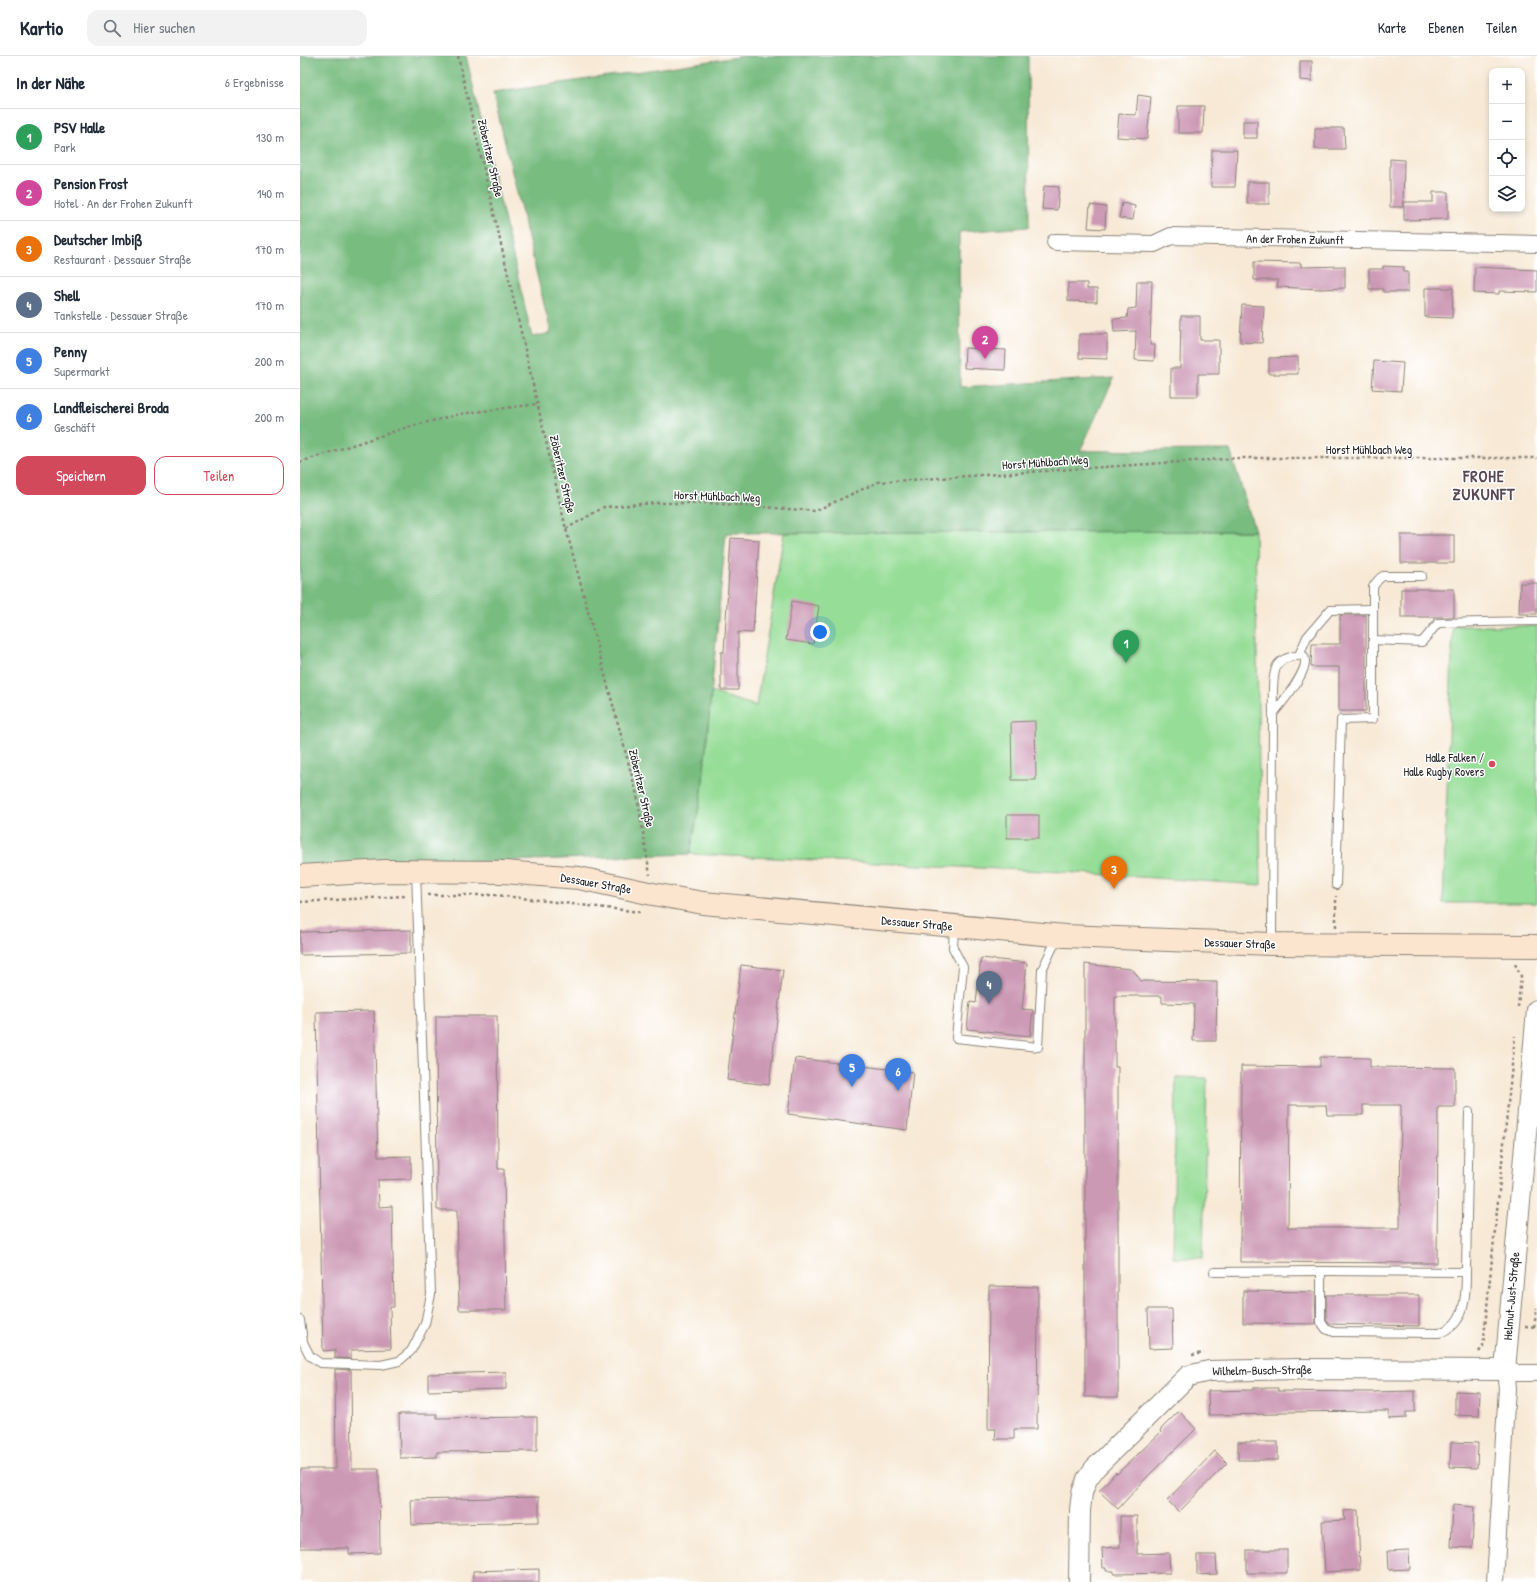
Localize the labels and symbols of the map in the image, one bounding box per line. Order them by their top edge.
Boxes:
street label: Zöberitzer Straße [474,117,508,199]
street label: An der Frohen Zukunft [1246,230,1345,248]
pin: 2 [972,326,998,359]
street label: Zöberitzer Straße [546,433,580,515]
street label: Horst Mühlbach Weg [1326,441,1412,458]
street label: Horst Mühlbach Weg [1001,451,1089,473]
district label: FROHE ZUKUNFT [1452,465,1516,505]
street label: Horst Mühlbach Weg [674,486,760,506]
your location [810,622,830,642]
pin: 1 [1113,630,1139,663]
street label: Zöberitzer Straße [625,747,659,829]
place label: Halle Falken / Halle Rugby Rovers [1404,749,1484,780]
marker: Halle Falken / Halle Rugby Rovers [1487,759,1497,769]
pin: 3 [1101,856,1127,889]
street label: Dessauer Straße [559,868,633,898]
street label: Dessauer Straße [881,911,954,935]
street label: Dessauer Straße [1204,933,1276,953]
pin: 4 [976,971,1002,1004]
pin: 5 [839,1054,865,1087]
pin: 6 [885,1058,911,1091]
street label: Helmut-Just-Straße [1499,1251,1523,1341]
street label: Wilhelm-Busch-Straße [1212,1361,1312,1379]

